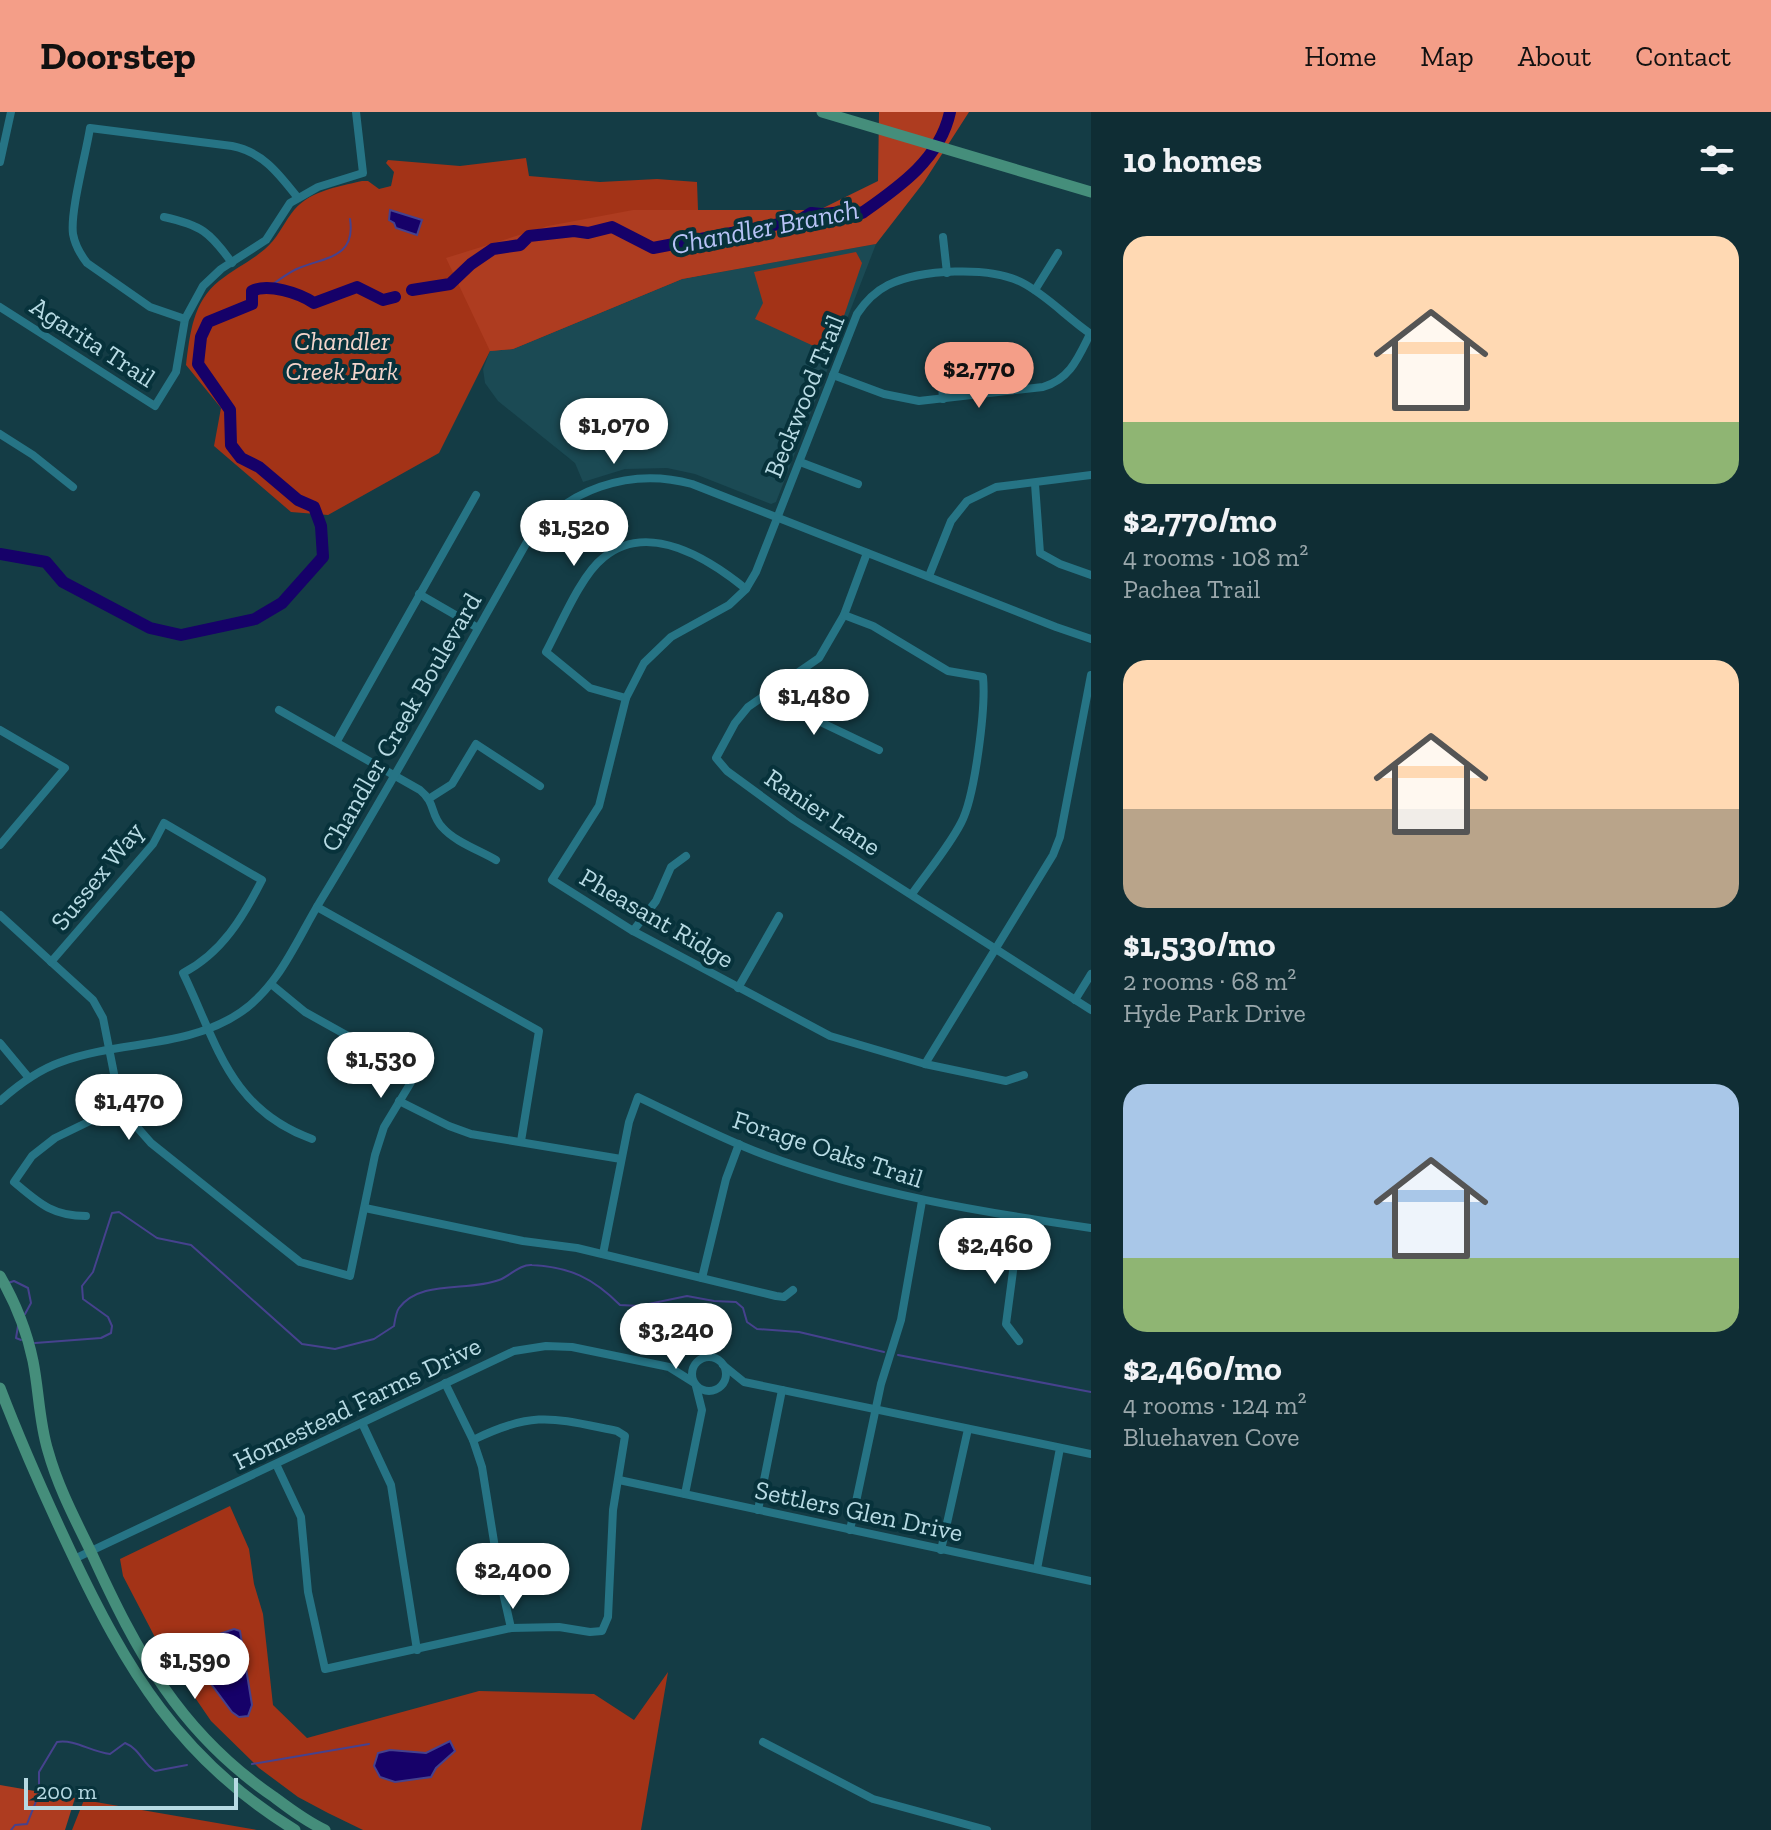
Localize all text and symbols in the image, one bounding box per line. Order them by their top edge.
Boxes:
text: Doorstep [40,33,196,79]
text: Home [1304,40,1376,73]
text: Map [1420,40,1474,73]
text: About [1518,40,1591,73]
text: Contact [1635,40,1731,73]
icon: filters [1695,138,1739,182]
text: 10 homes [1123,140,1262,181]
water label: Chandler Branch [668,193,862,261]
icon: home [1359,288,1503,432]
street label: Agarita Trail [25,290,162,394]
street label: Beckwood Trail [757,310,851,482]
park label: Chandler Creek Park [286,325,398,387]
pin: $2,770 [914,342,1044,410]
text: $2,770 [943,352,1015,384]
pin: $1,070 [549,398,679,466]
text: $1,070 [578,408,650,440]
pin: $1,520 [509,500,639,568]
text: $2,770/mo [1123,500,1277,541]
text: $1,520 [538,510,610,542]
text: 4 rooms · 108 m² [1123,541,1308,573]
text: Pachea Trail [1123,573,1261,605]
street label: Chandler Creek Boulevard [314,587,488,857]
pin: $1,480 [749,669,879,737]
text: $1,480 [778,679,850,711]
icon: home [1359,712,1503,856]
street label: Ranier Lane [759,761,887,863]
street label: Sussex Way [44,815,151,937]
street label: Pheasant Ridge [574,861,740,975]
text: $1,530/mo [1123,924,1276,965]
text: 2 rooms · 68 m² [1123,965,1296,997]
text: Hyde Park Drive [1123,997,1306,1029]
pin: $1,530 [316,1032,446,1100]
text: $1,530 [345,1042,417,1074]
pin: $1,470 [64,1074,194,1142]
text: $1,470 [93,1084,165,1116]
street label: Forage Oaks Trail [729,1103,927,1195]
icon: home [1359,1136,1503,1280]
pin: $2,460 [930,1218,1060,1286]
text: $2,460 [957,1228,1033,1260]
pin: $3,240 [611,1303,741,1371]
text: $3,240 [638,1313,714,1345]
street label: Homestead Farms Drive [228,1329,486,1477]
text: $2,460/mo [1123,1348,1282,1389]
text: 4 rooms · 124 m² [1123,1389,1307,1421]
text: Bluehaven Cove [1123,1421,1299,1453]
street label: Settlers Glen Drive [752,1473,966,1549]
pin: $2,400 [448,1543,578,1611]
text: $2,400 [474,1553,552,1585]
pin: $1,590 [130,1633,260,1701]
text: $1,590 [159,1643,231,1675]
scale bar [24,1774,238,1810]
text: 200 m [36,1778,97,1805]

